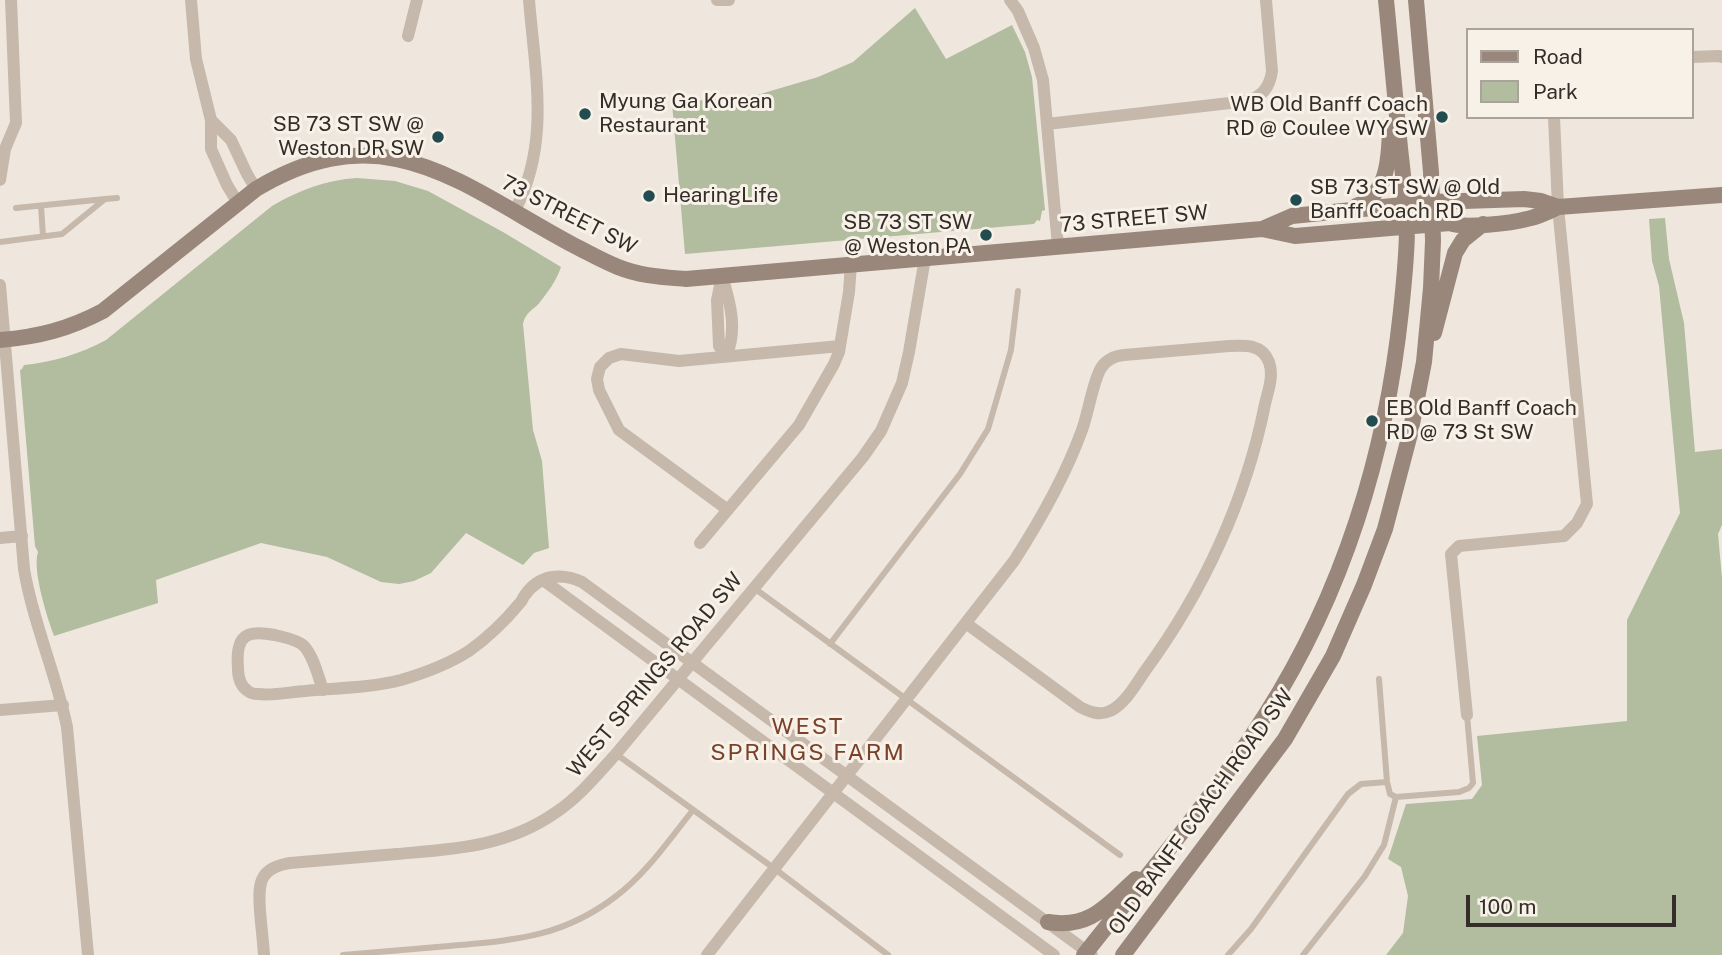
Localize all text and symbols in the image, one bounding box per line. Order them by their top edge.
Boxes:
legend [1466,28,1694,119]
text: Road [1533,44,1583,69]
text: Park [1533,79,1578,104]
place label: Myung Ga Korean Restaurant [599,89,773,139]
place label: WB Old Banff Coach RD @ Coulee WY SW [1226,92,1428,142]
marker: Myung Ga Korean Restaurant [577,106,593,122]
marker: WB Old Banff Coach RD @ Coulee WY SW [1434,109,1450,125]
place label: SB 73 ST SW @ Weston DR SW [273,112,424,162]
marker: SB 73 ST SW @ Weston DR SW [430,129,446,145]
street label: 73 STREET SW [497,170,641,260]
place label: SB 73 ST SW @ Old Banff Coach RD [1310,175,1500,225]
place label: HearingLife [663,183,778,209]
marker: HearingLife [641,188,657,204]
marker: SB 73 ST SW @ Old Banff Coach RD [1288,192,1304,208]
street label: 73 STREET SW [1059,200,1209,238]
place label: SB 73 ST SW @ Weston PA [843,210,972,260]
marker: SB 73 ST SW @ Weston PA [978,227,994,243]
place label: EB Old Banff Coach RD @ 73 St SW [1386,396,1577,446]
marker: EB Old Banff Coach RD @ 73 St SW [1364,413,1380,429]
street label: WEST SPRINGS ROAD SW [562,568,748,782]
street label: OLD BANFF COACH ROAD SW [1103,684,1299,940]
district label: WEST SPRINGS FARM [712,713,904,767]
scale bar [1470,881,1680,925]
text: 100 m [1479,894,1536,919]

